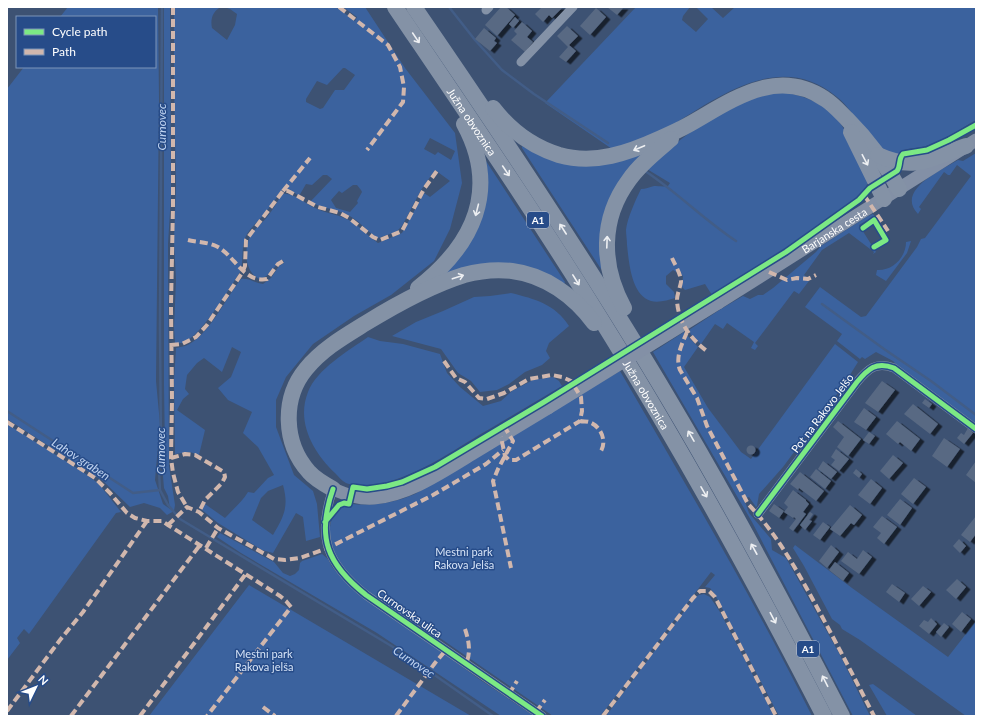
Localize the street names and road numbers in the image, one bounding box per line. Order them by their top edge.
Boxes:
street label: Južna obvoznica [445,85,500,158]
street label: Barjanska cesta [799,204,869,255]
road number: A1 [527,212,549,228]
street label: Južna obvoznica [621,357,672,431]
street label: Pot na Rakovo Jelšo [788,371,856,455]
street label: Curnovska ulica [375,586,445,640]
road number: A1 [797,641,819,657]

